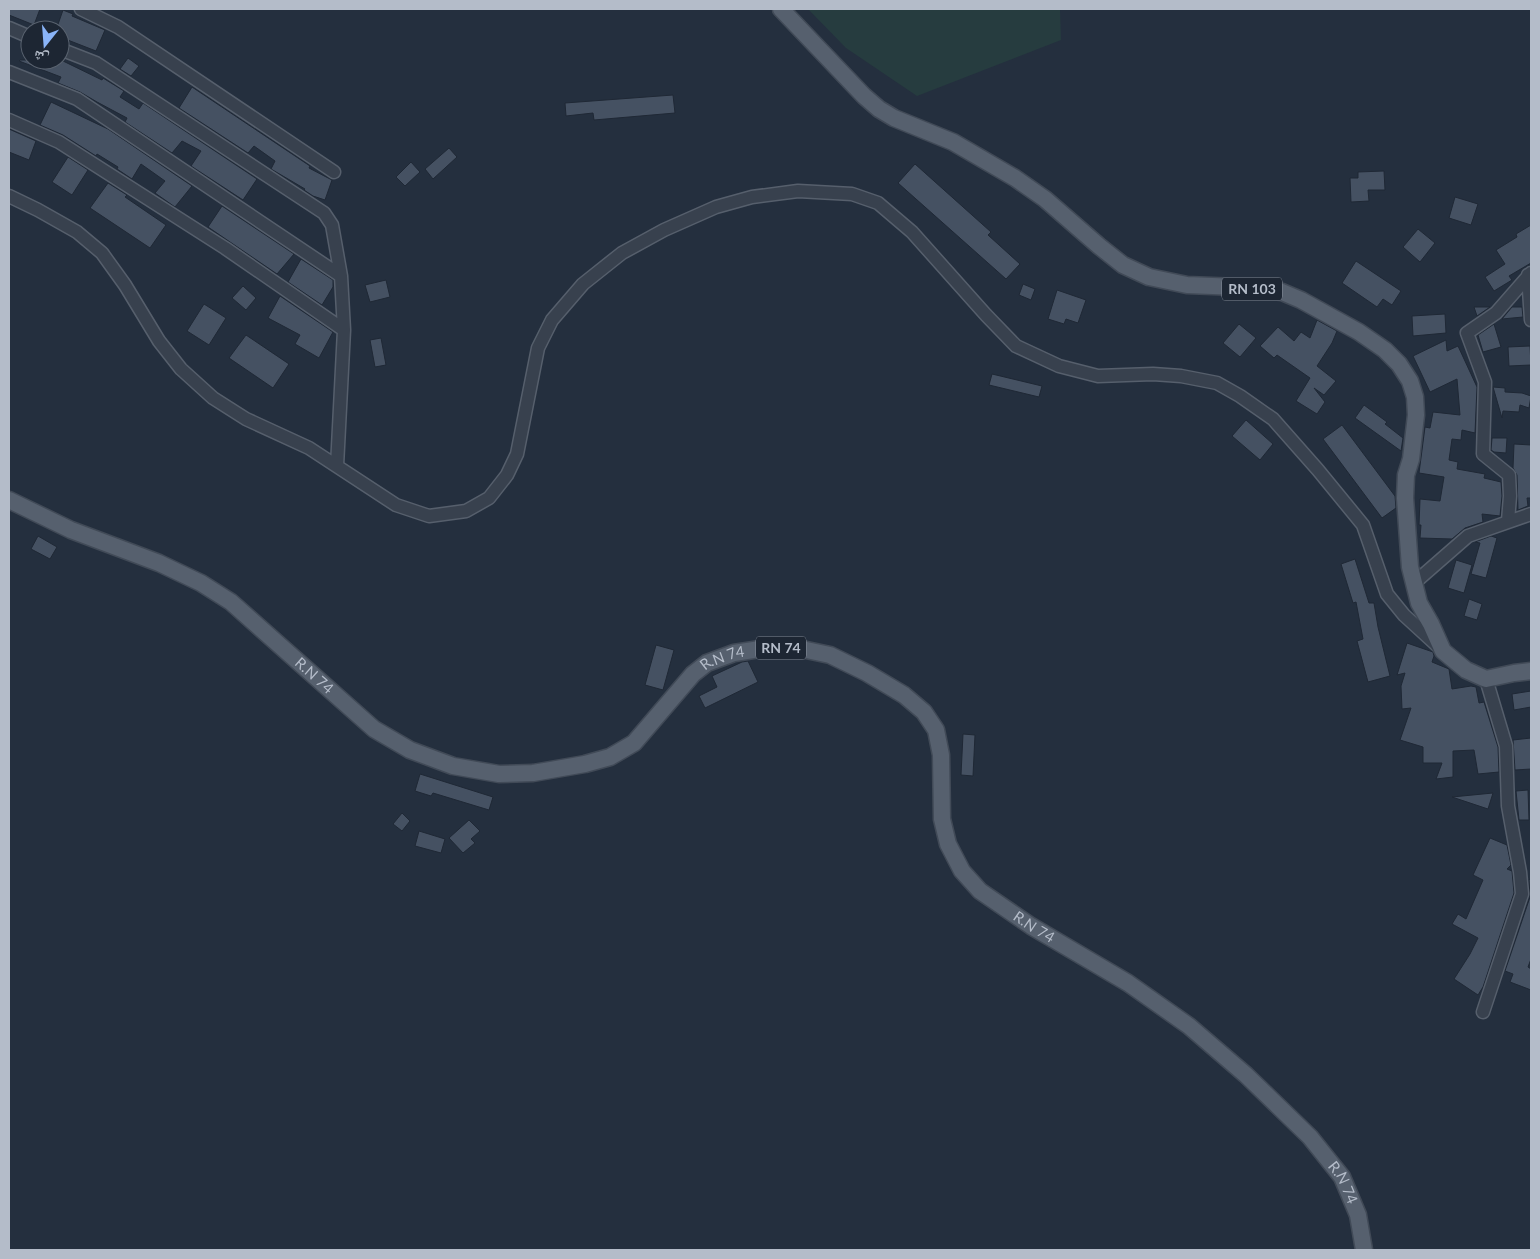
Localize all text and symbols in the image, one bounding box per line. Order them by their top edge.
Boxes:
north arrow [20,20,70,70]
text: ش [31,47,51,68]
road number: RN 103 [1222,278,1282,300]
road number: RN 74 [756,636,806,660]
street label: R.N 74 [696,641,746,673]
street label: R.N 74 [292,653,338,697]
street label: R.N 74 [1010,907,1059,946]
street label: R.N 74 [1325,1157,1362,1206]

